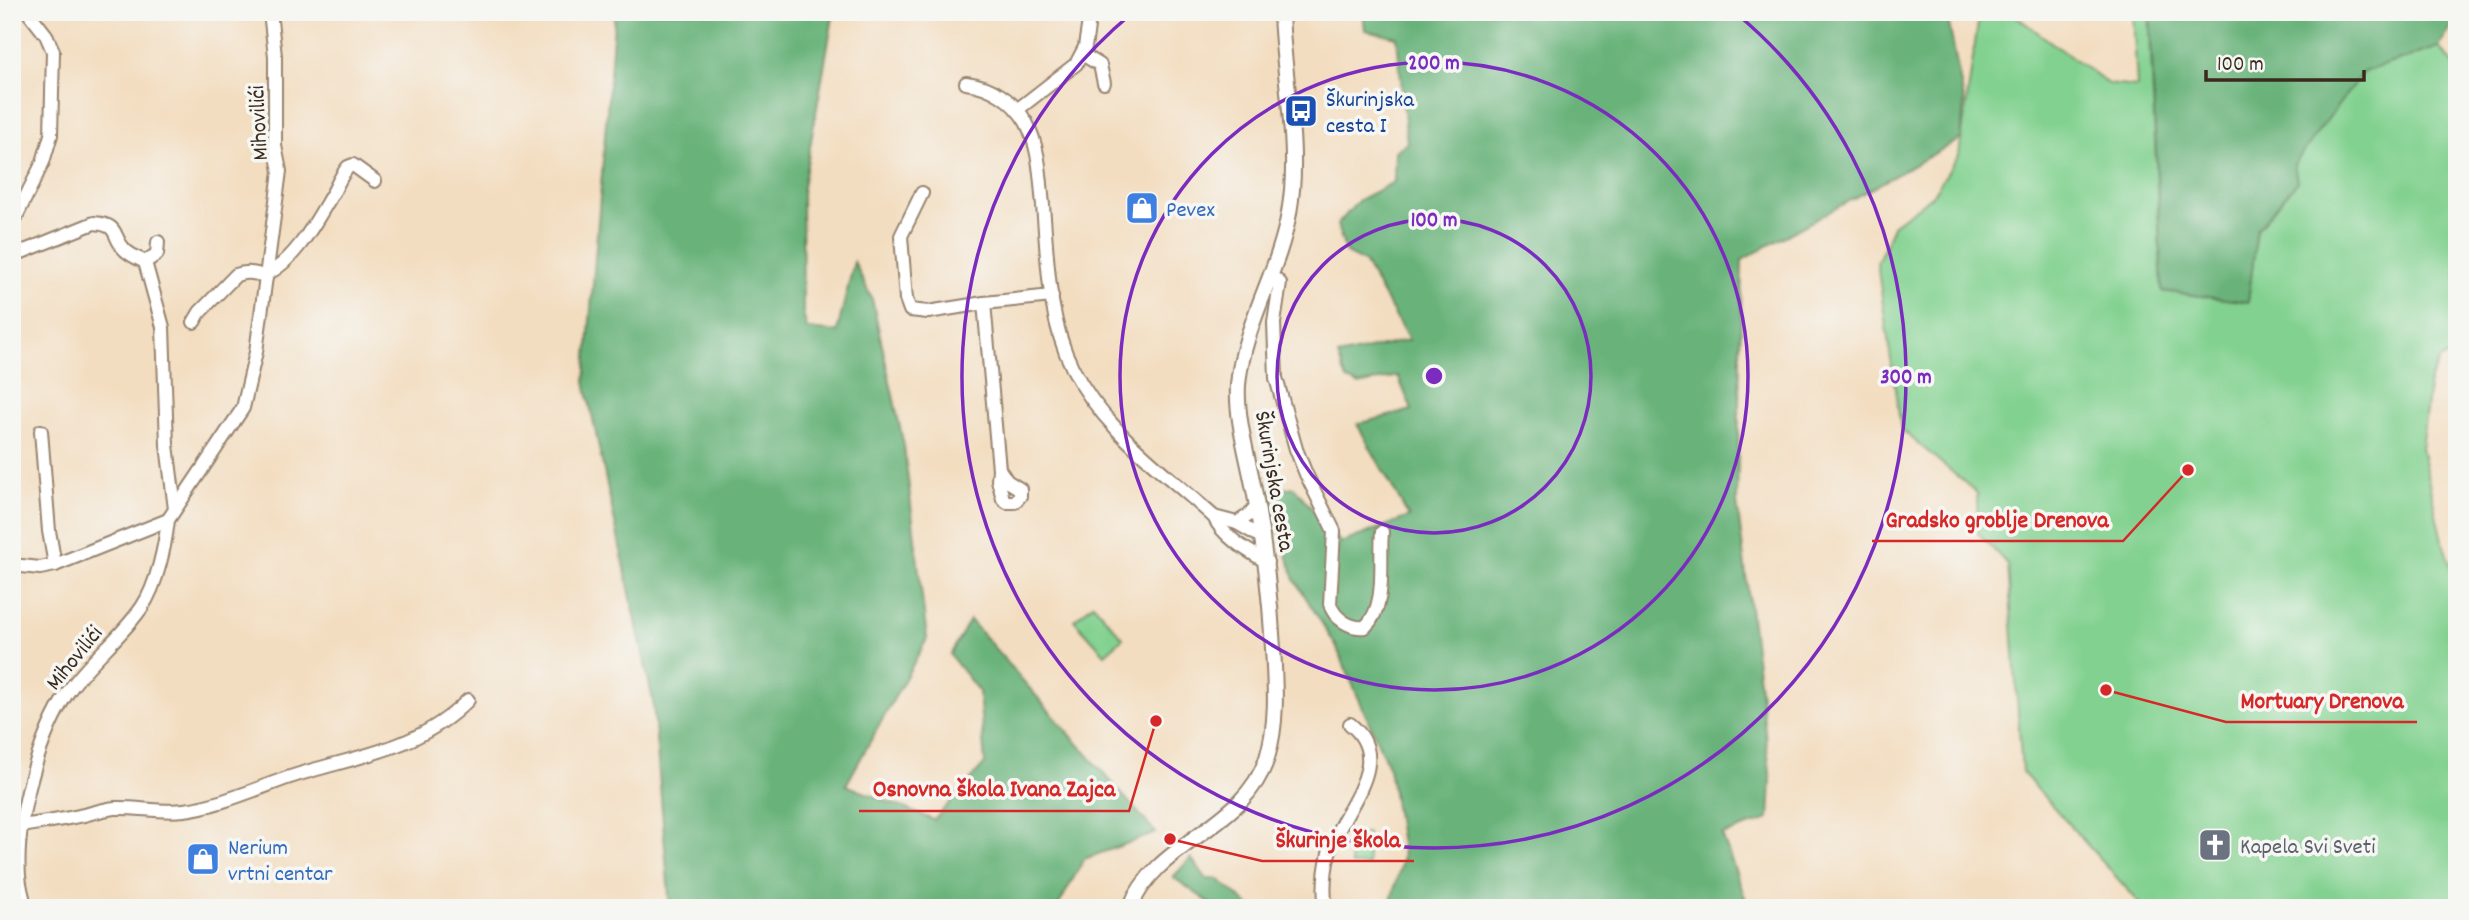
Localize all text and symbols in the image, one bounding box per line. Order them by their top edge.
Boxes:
scale bar [2206,38,2364,82]
text: 200 m [1408,50,1460,80]
text: 100 m [2217,51,2264,81]
street label: Mihovilići [242,84,279,161]
place label: Škurinjska cesta I [1326,85,1415,144]
bus stop icon: Škurinjska cesta I [1282,92,1320,130]
shop icon: Pevex [1123,189,1161,227]
place label: Pevex [1166,195,1215,228]
text: 100 m [1411,207,1457,237]
centre of rings [1422,364,1446,388]
text: 300 m [1880,364,1932,394]
street label: Škurinjska cesta [1244,409,1301,555]
callout: Gradsko groblje Drenova [1872,496,2123,541]
text: Gradsko groblje Drenova [1885,505,2109,539]
street label: Mihovilići [39,620,112,699]
callout: Mortuary Drenova [2226,677,2417,722]
text: Mortuary Drenova [2240,686,2404,720]
callout: Osnovna škola Ivana Zajca [859,766,1129,811]
text: Osnovna škola Ivana Zajca [873,774,1116,808]
callout: Škurinje škola [1262,816,1414,861]
text: Škurinje škola [1276,825,1401,859]
church icon: Kapela Svi Sveti [2196,826,2234,864]
place label: Kapela Svi Sveti [2240,832,2375,865]
place label: Nerium vrtni centar [228,833,333,892]
shop icon: Nerium vrtni centar [184,840,222,878]

